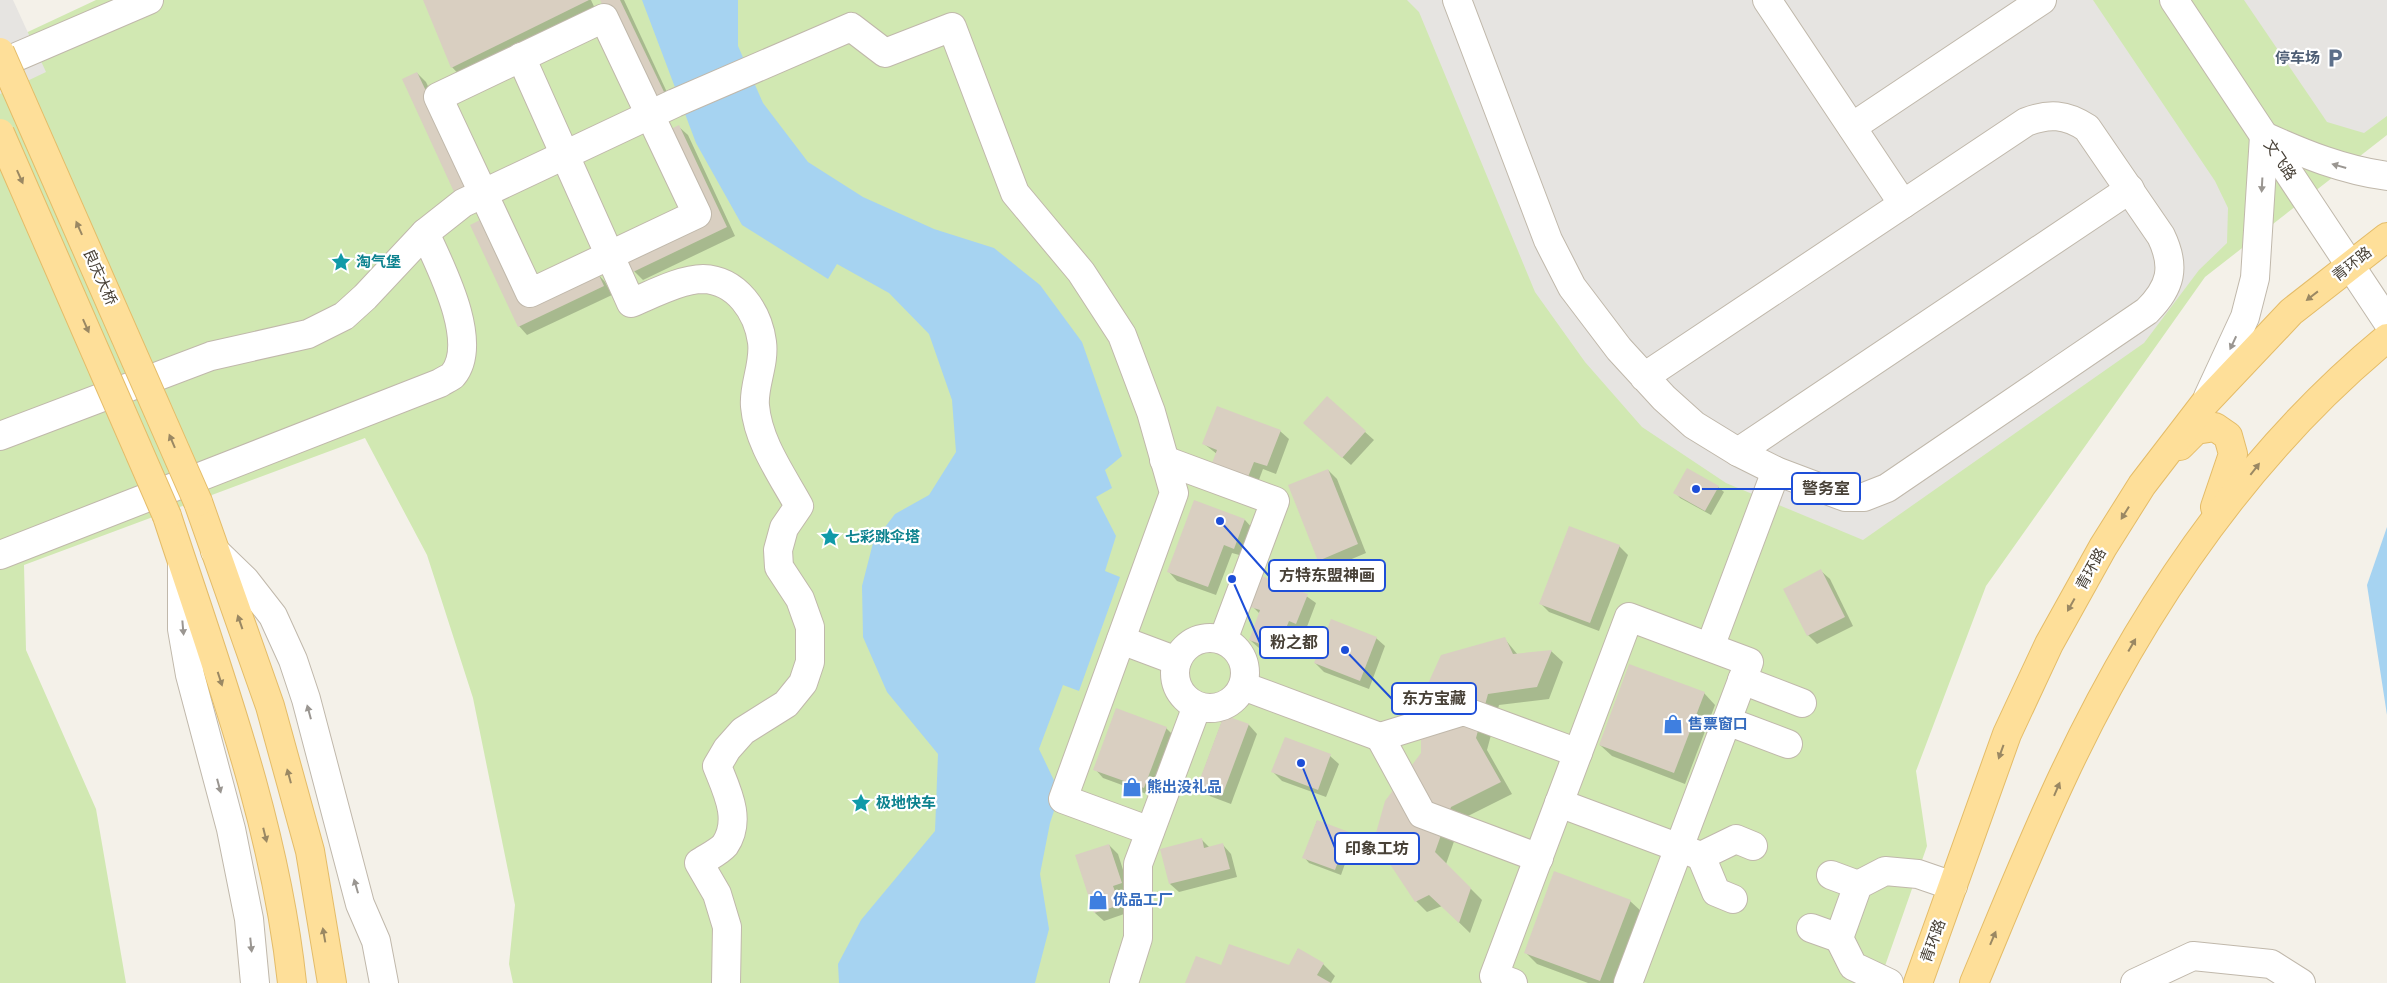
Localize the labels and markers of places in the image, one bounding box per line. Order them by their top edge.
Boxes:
place label: 停车场 [2275,47,2320,67]
parking icon: 停车场 [2324,47,2346,69]
place icon: 淘气堡 [330,251,352,273]
place label: 淘气堡 [356,251,401,271]
callout: 警务室 [1792,473,1860,504]
place icon: 七彩跳伞塔 [819,526,841,548]
place label: 七彩跳伞塔 [845,526,920,546]
callout: 方特东盟神画 [1269,560,1385,591]
callout: 粉之都 [1260,627,1328,658]
callout: 东方宝藏 [1392,683,1476,714]
shop icon: 售票窗口 [1662,713,1684,735]
place label: 售票窗口 [1688,713,1748,733]
shop icon: 熊出没礼品 [1121,776,1143,798]
place label: 熊出没礼品 [1147,776,1222,796]
place icon: 极地快车 [850,792,872,814]
place label: 极地快车 [876,792,936,812]
callout: 印象工坊 [1335,833,1419,864]
shop icon: 优品工厂 [1087,889,1109,911]
place label: 优品工厂 [1113,889,1173,909]

